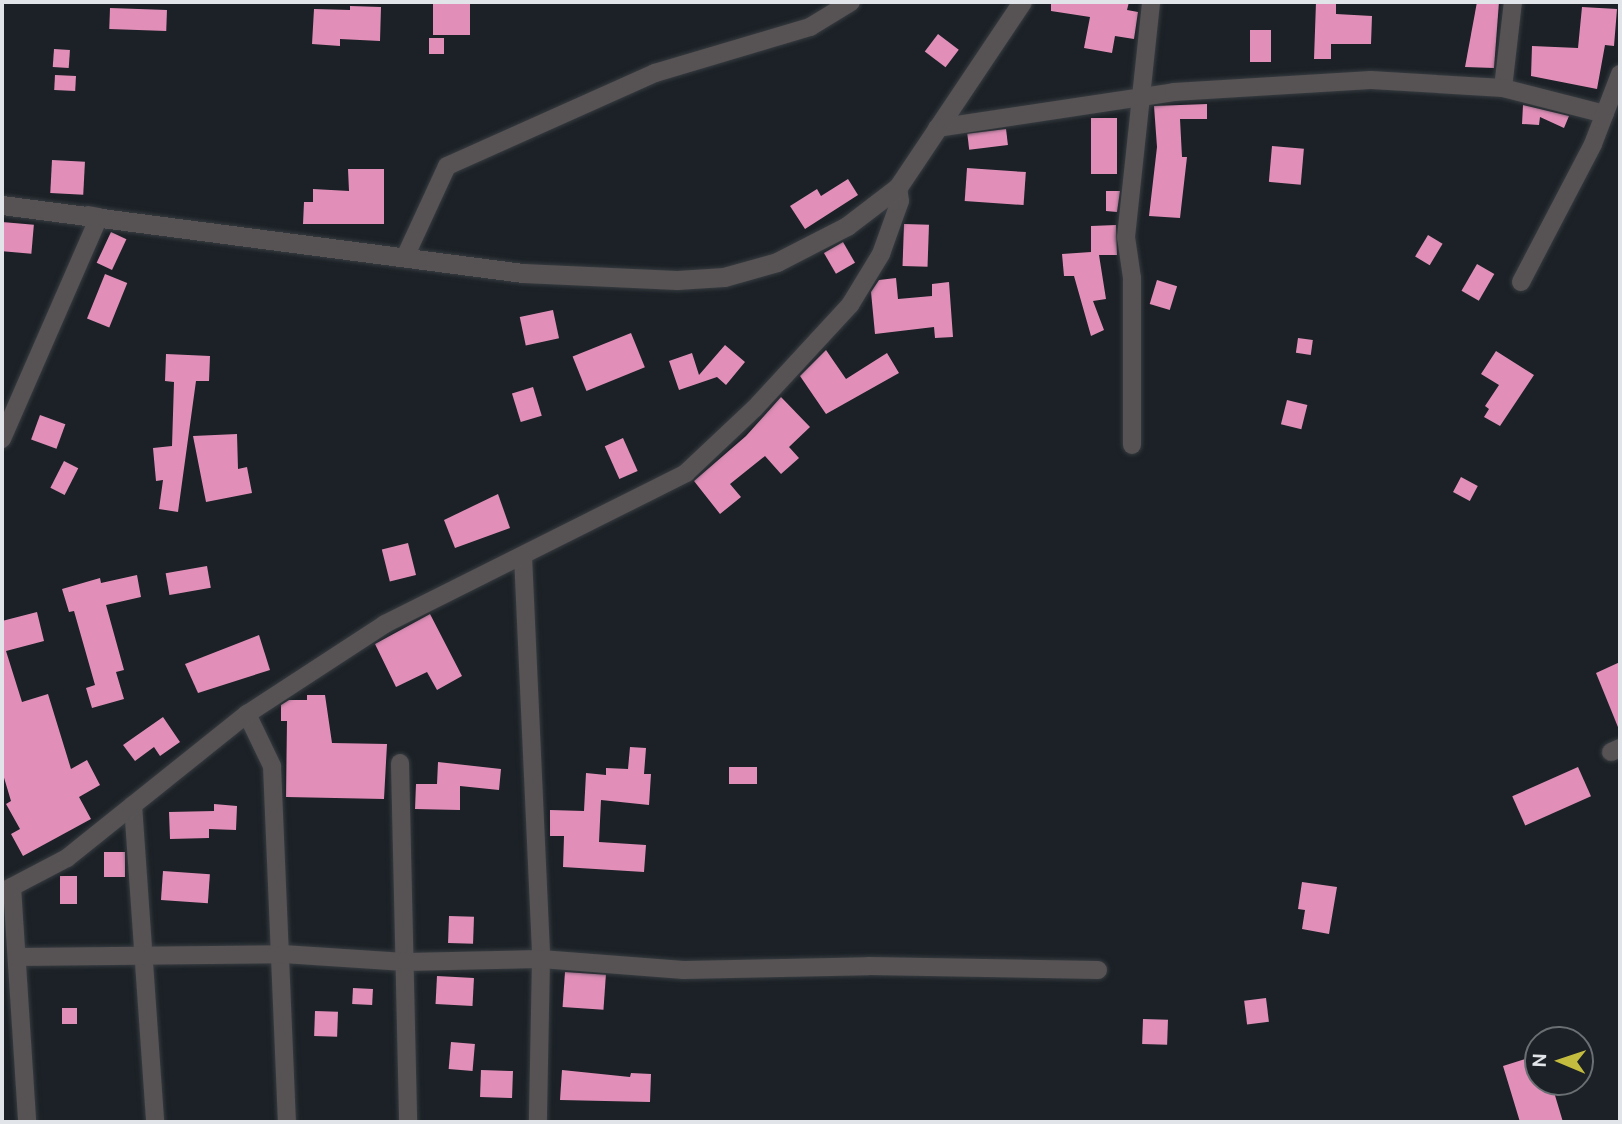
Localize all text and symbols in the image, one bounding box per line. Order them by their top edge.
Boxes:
north arrow [1524,1026,1594,1096]
text: N [1527,1053,1552,1068]

